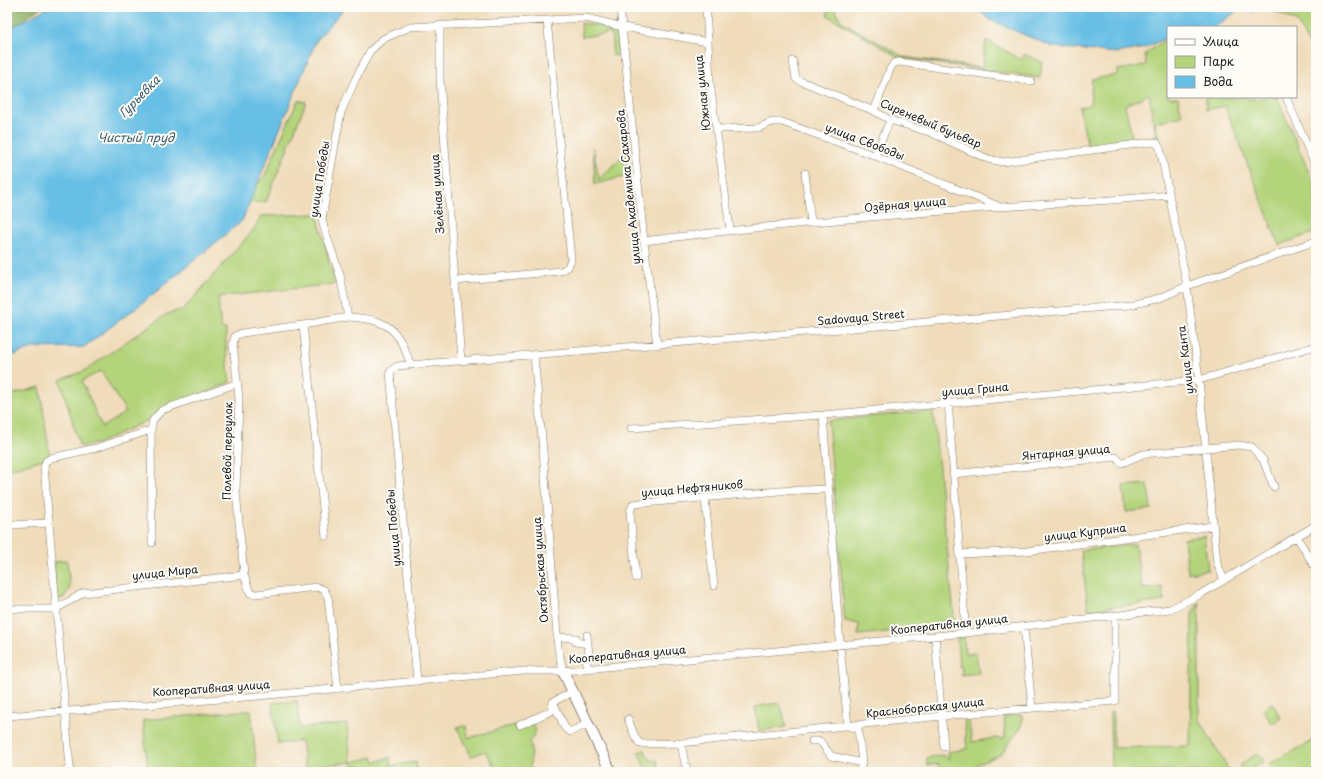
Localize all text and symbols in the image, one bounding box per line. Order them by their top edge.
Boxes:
legend [1167,26,1297,98]
text: Улица [1203,32,1239,50]
text: Парк [1203,52,1235,70]
street label: Южная улица [690,54,714,132]
water label: Гурьевка [114,70,164,121]
text: Вода [1203,72,1233,90]
street label: Сиреневый бульвар [878,94,984,152]
street label: улица Академика Сахарова [611,108,645,265]
street label: улица Свободы [823,118,907,164]
water label: Чистый пруд [98,128,175,146]
street label: улица Победы [305,139,333,219]
street label: Зелёная улица [426,154,448,234]
street label: Озёрная улица [863,192,947,216]
street label: Sadovaya Street [817,305,906,329]
street label: улица Канта [1172,324,1198,395]
street label: улица Грина [941,378,1009,400]
street label: Полевой переулок [218,401,236,500]
street label: Янтарная улица [1021,440,1111,464]
street label: улица Нефтяников [640,475,744,501]
street label: улица Победы [381,489,405,567]
street label: Октябрьская улица [528,517,552,623]
street label: улица Куприна [1043,519,1127,545]
street label: улица Мира [131,560,199,584]
street label: Кооперативная улица [889,609,1009,639]
street label: Кооперативная улица [567,640,687,668]
street label: Кооперативная улица [152,675,271,701]
street label: Красноборская улица [865,692,985,722]

